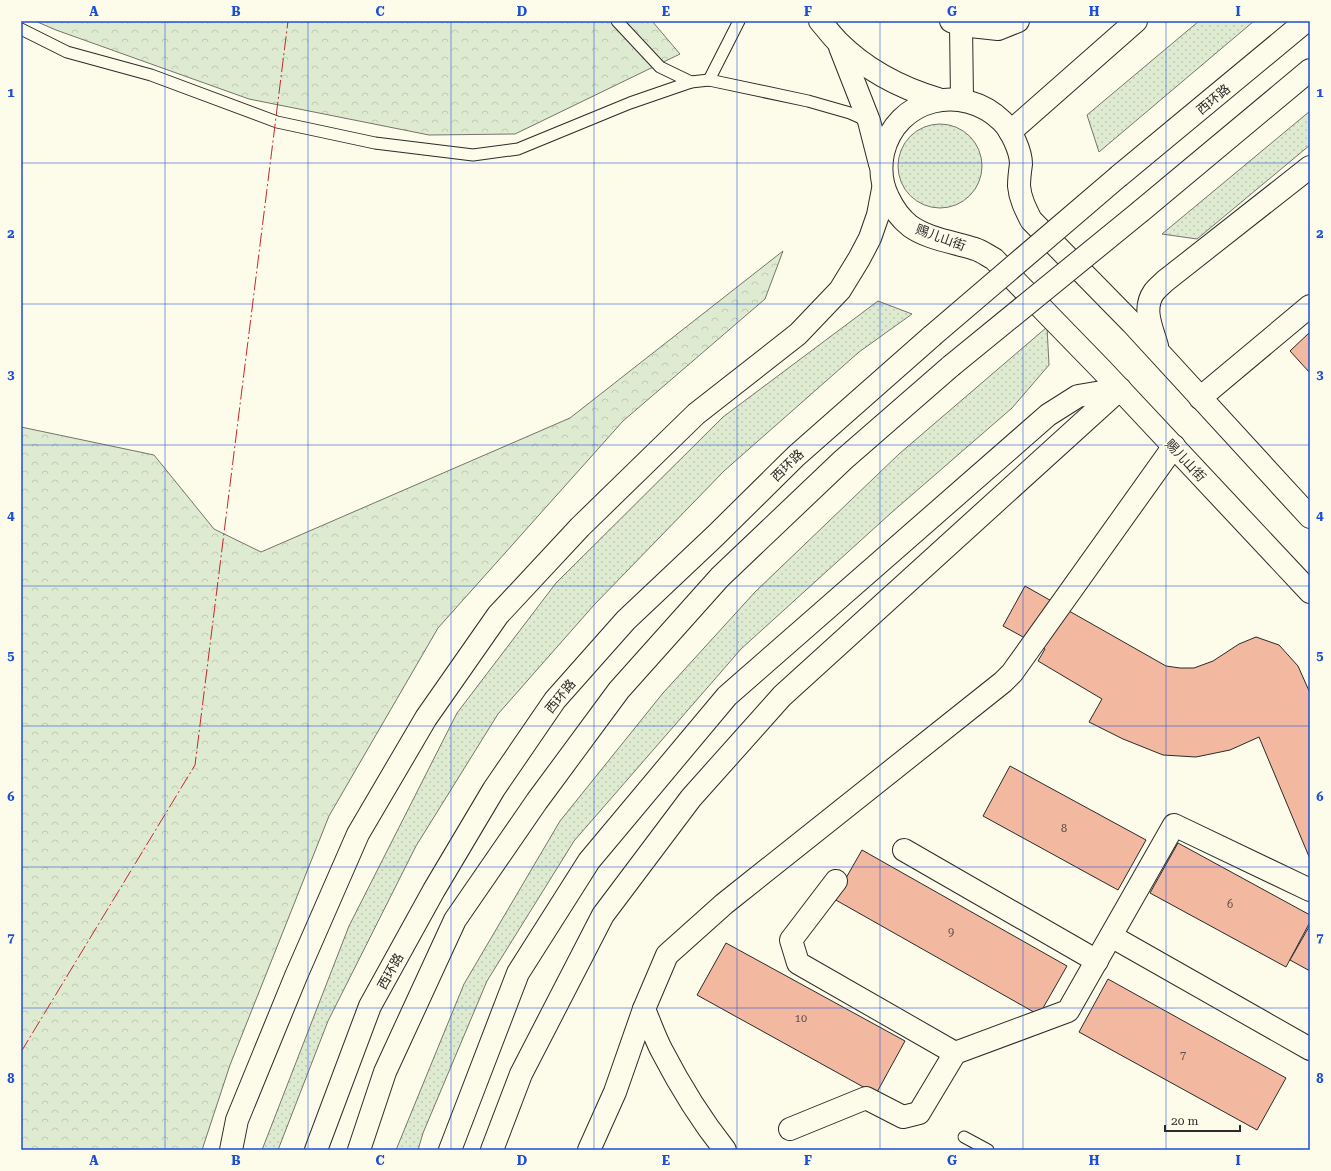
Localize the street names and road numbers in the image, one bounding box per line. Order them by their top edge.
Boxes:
street label: 西环路 [1194,81,1233,118]
street label: 赐儿山街 [914,222,968,253]
street label: 赐儿山街 [1162,436,1209,484]
street label: 西环路 [768,446,807,484]
street label: 西环路 [542,676,578,716]
street label: 西环路 [374,951,406,992]

